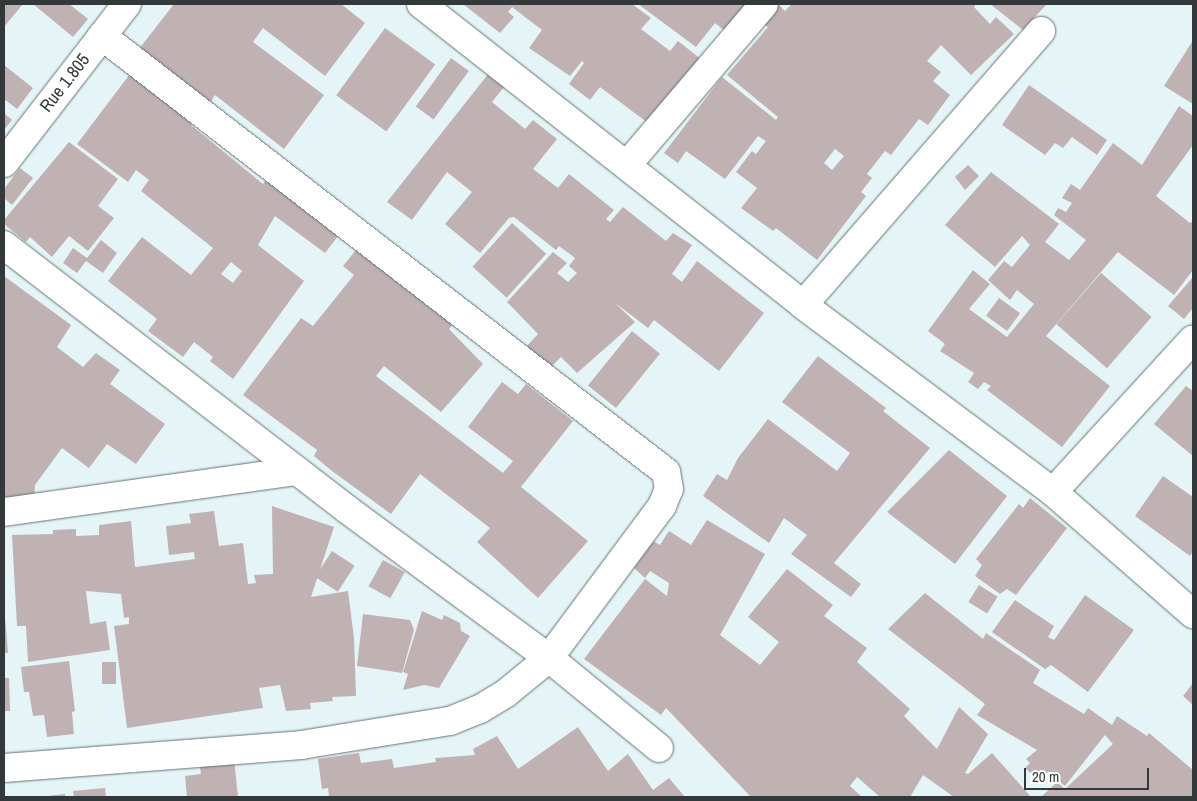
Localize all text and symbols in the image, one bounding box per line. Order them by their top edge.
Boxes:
street label: Rue 1.805 [36,50,94,116]
scale bar [1027,758,1152,790]
text: 20 m [1032,766,1059,787]

